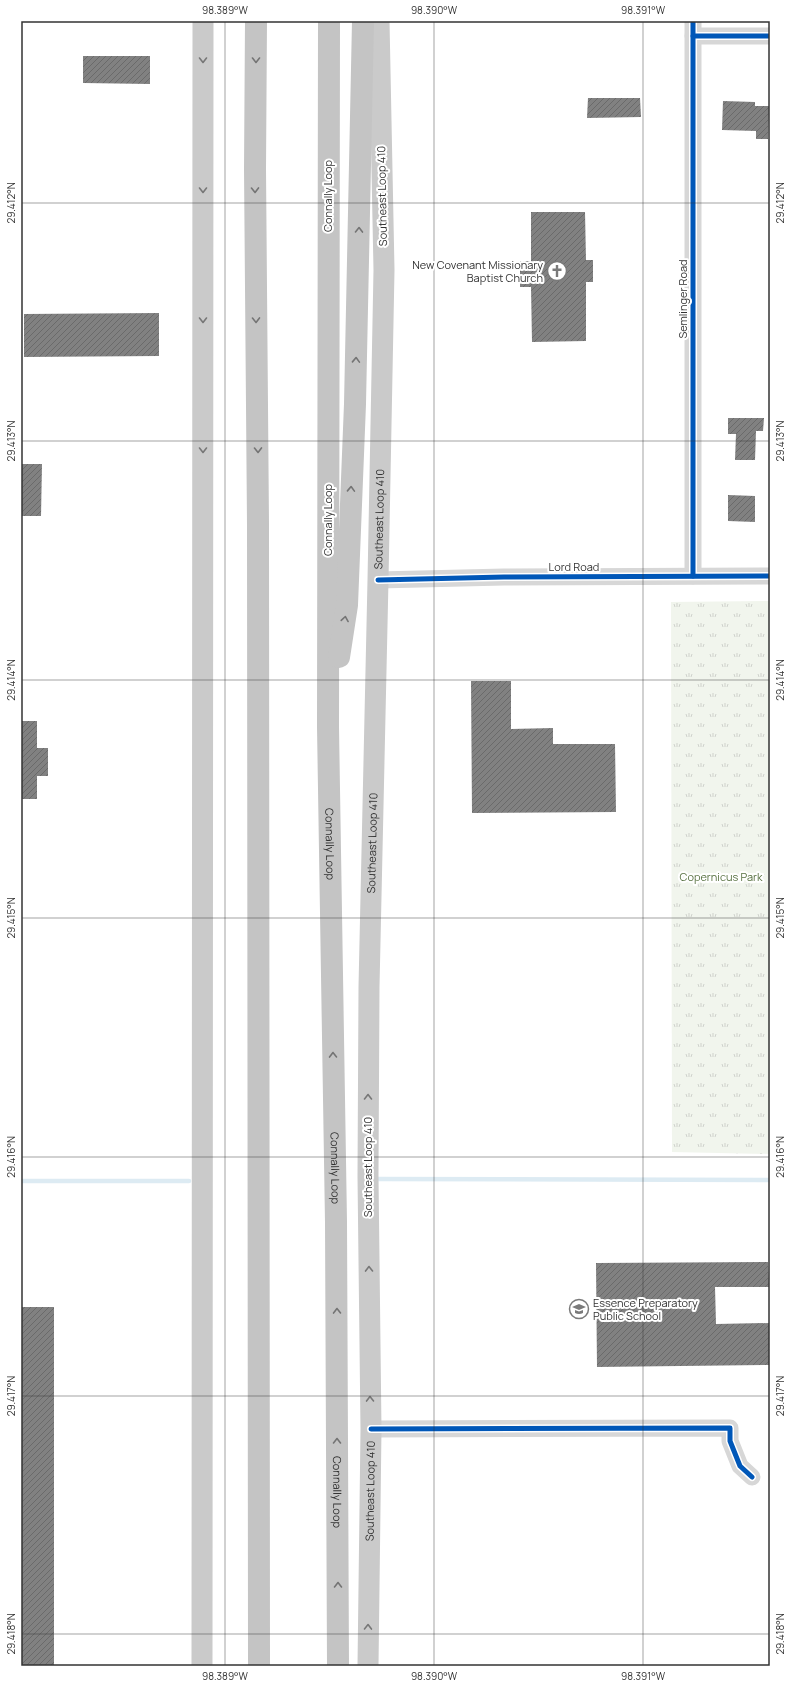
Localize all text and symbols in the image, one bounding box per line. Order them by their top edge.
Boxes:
text: 98.389°W [202,3,249,17]
text: 98.390°W [411,3,458,17]
text: 98.391°W [621,3,666,17]
one-way arrow [199,57,207,63]
one-way arrow [252,57,260,63]
street label: Southeast Loop 410 [373,146,390,246]
street label: Connally Loop [320,160,335,232]
text: 29.412°N [4,182,18,224]
text: 29.412°N [773,182,787,224]
one-way arrow [199,187,207,193]
one-way arrow [251,187,259,193]
one-way arrow [355,227,363,233]
place label: New Covenant Missionary Baptist Church [412,257,543,285]
street label: Semlinger Road [675,259,690,339]
church icon: New Covenant Missionary Baptist Church [546,260,568,282]
one-way arrow [199,317,207,323]
one-way arrow [252,317,260,323]
one-way arrow [352,357,360,363]
text: 29.413°N [4,420,18,461]
text: 29.413°N [773,420,787,461]
one-way arrow [199,447,207,453]
one-way arrow [254,447,262,453]
street label: Southeast Loop 410 [370,469,387,570]
street label: Connally Loop [320,484,335,556]
one-way arrow [347,486,356,492]
street label: Lord Road [549,559,599,574]
one-way arrow [340,616,349,622]
text: 29.414°N [4,659,18,701]
text: 29.414°N [773,659,787,701]
street label: Southeast Loop 410 [363,793,380,893]
street label: Connally Loop [322,808,338,881]
park label: Copernicus Park [680,869,763,884]
text: 29.415°N [4,897,18,939]
text: 29.415°N [773,897,787,939]
one-way arrow [329,1052,337,1058]
one-way arrow [364,1094,372,1100]
street label: Southeast Loop 410 [360,1117,375,1217]
street label: Connally Loop [328,1132,344,1205]
text: 29.416°N [4,1136,18,1178]
text: 29.416°N [773,1136,787,1178]
one-way arrow [365,1266,373,1272]
place label: Essence Preparatory Public School [593,1295,698,1323]
school or university icon: Essence Preparatory Public School [568,1298,590,1320]
one-way arrow [333,1308,341,1314]
text: 29.417°N [4,1376,18,1416]
text: 29.417°N [773,1376,787,1416]
one-way arrow [366,1396,374,1402]
one-way arrow [333,1438,341,1444]
street label: Southeast Loop 410 [362,1441,378,1541]
street label: Connally Loop [330,1456,345,1528]
one-way arrow [334,1582,342,1588]
text: 29.418°N [4,1613,18,1655]
text: 29.418°N [773,1613,787,1655]
one-way arrow [364,1624,373,1630]
text: 98.389°W [202,1669,249,1683]
text: 98.390°W [411,1669,458,1683]
text: 98.391°W [621,1669,666,1683]

